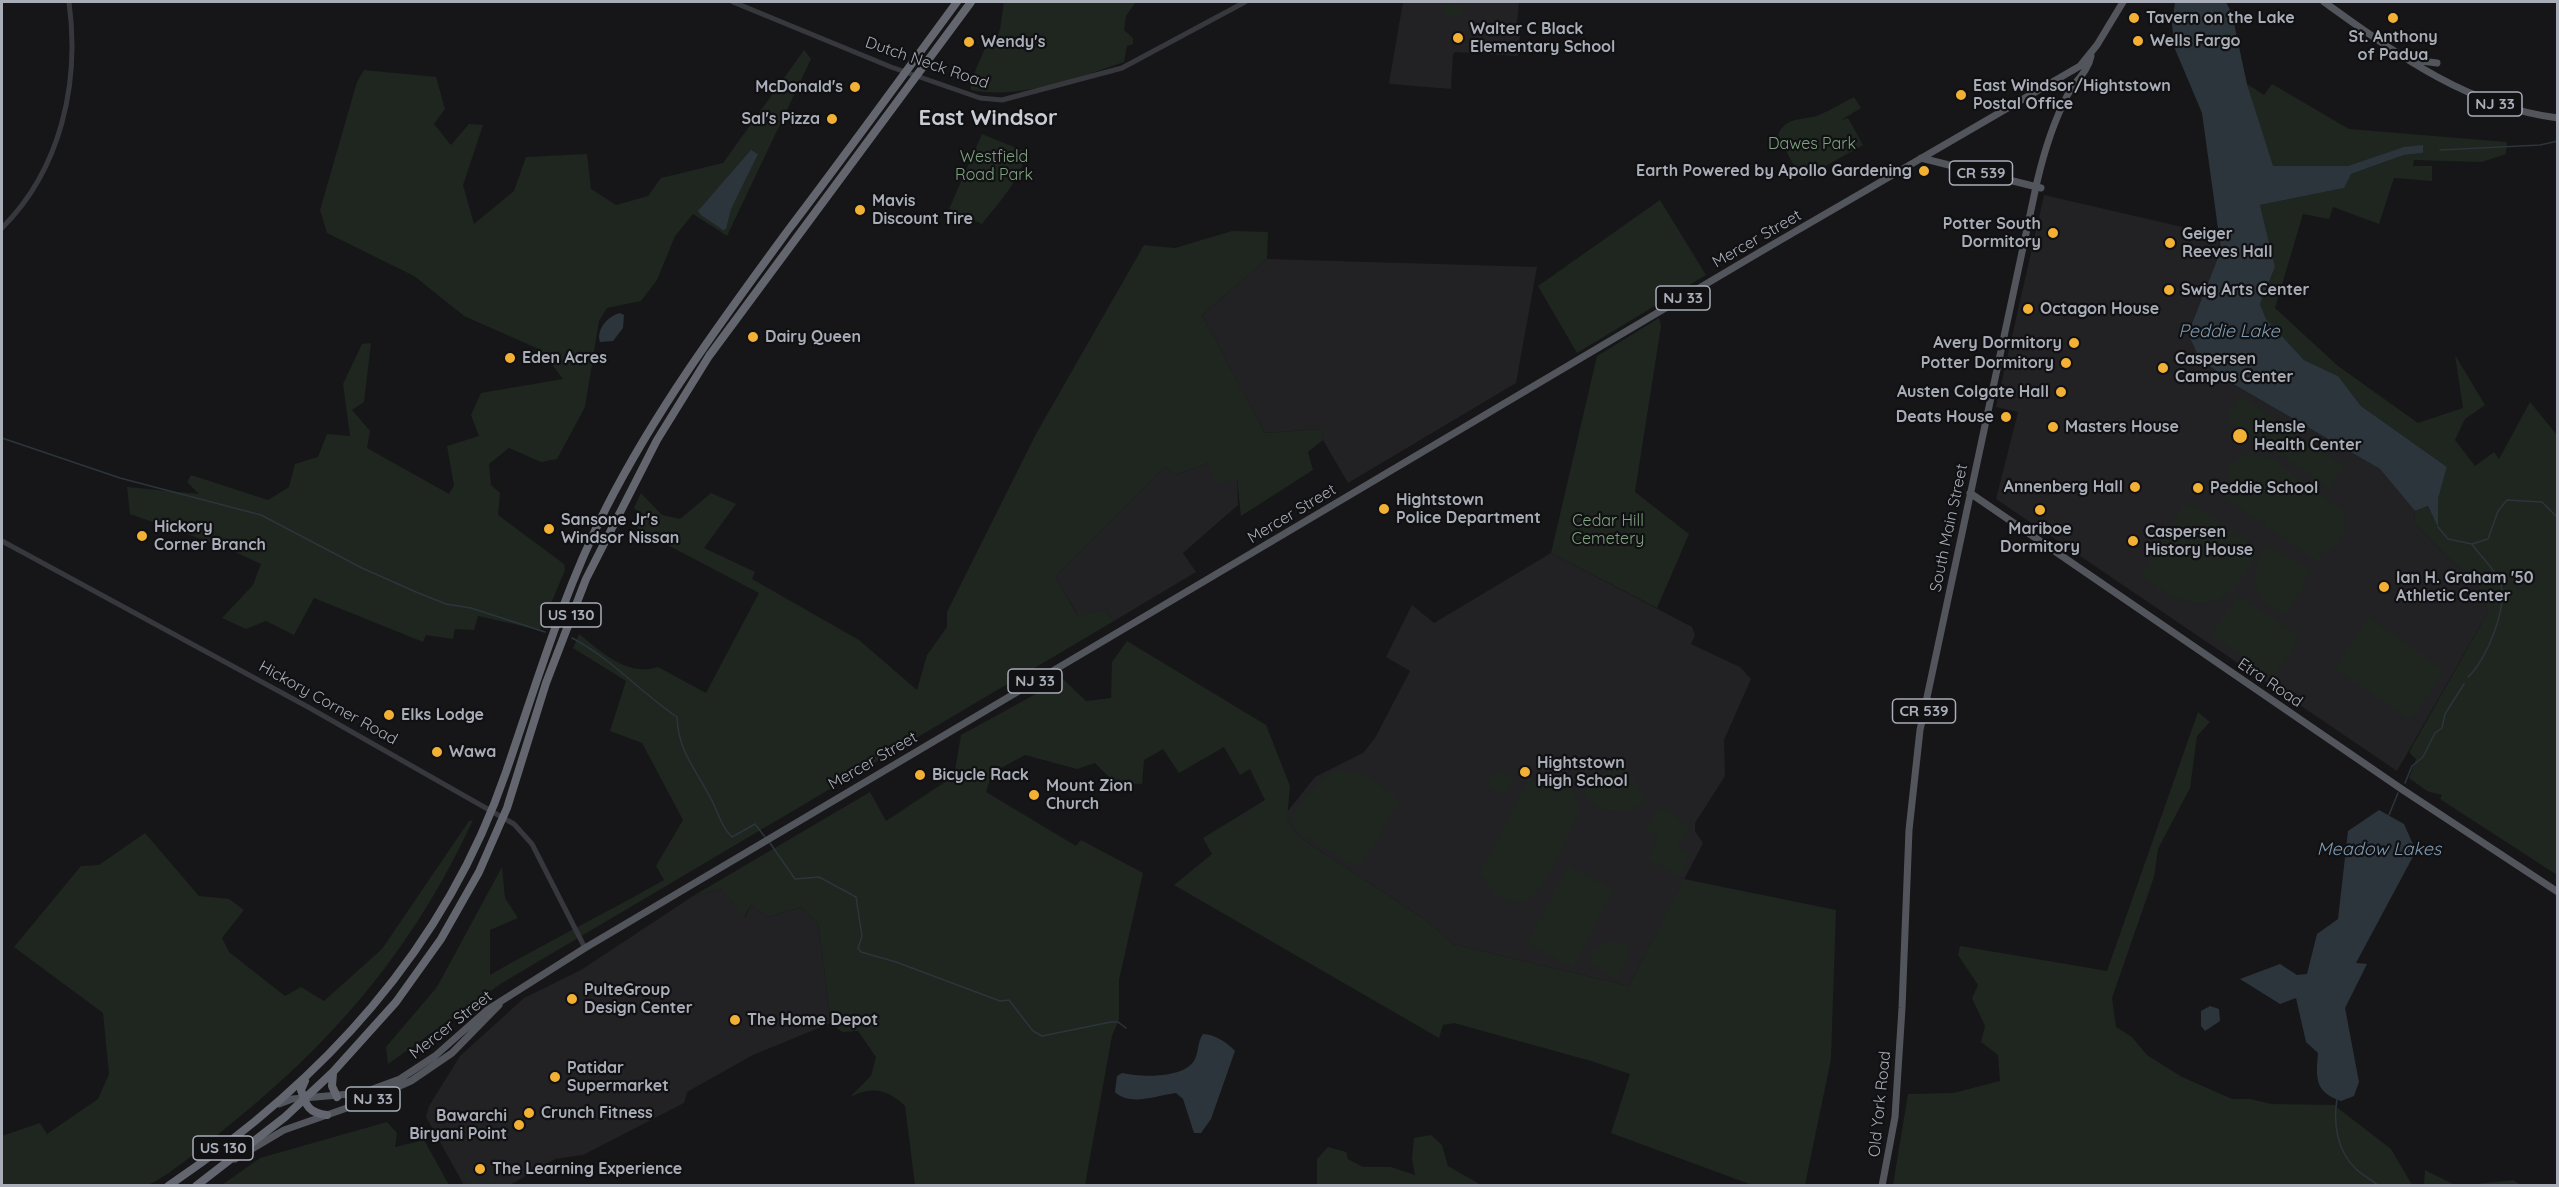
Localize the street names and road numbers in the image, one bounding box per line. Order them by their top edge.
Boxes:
street label: Dutch Neck Road [863,33,991,93]
road number: NJ 33 [2468,92,2522,116]
road number: CR 539 [1950,161,2012,185]
street label: Mercer Street [1709,206,1805,272]
road number: NJ 33 [1656,286,1710,310]
street label: South Main Street [1926,462,1972,594]
street label: Mercer Street [1244,480,1340,548]
road number: US 130 [541,603,601,627]
street label: Etra Road [2234,654,2306,712]
street label: Hickory Corner Road [255,657,401,749]
road number: NJ 33 [1008,669,1062,693]
road number: CR 539 [1892,699,1956,723]
street label: Mercer Street [825,728,921,794]
street label: Mercer Street [406,987,496,1063]
street label: Old York Road [1865,1050,1895,1158]
road number: NJ 33 [346,1087,400,1111]
road number: US 130 [193,1136,253,1160]

